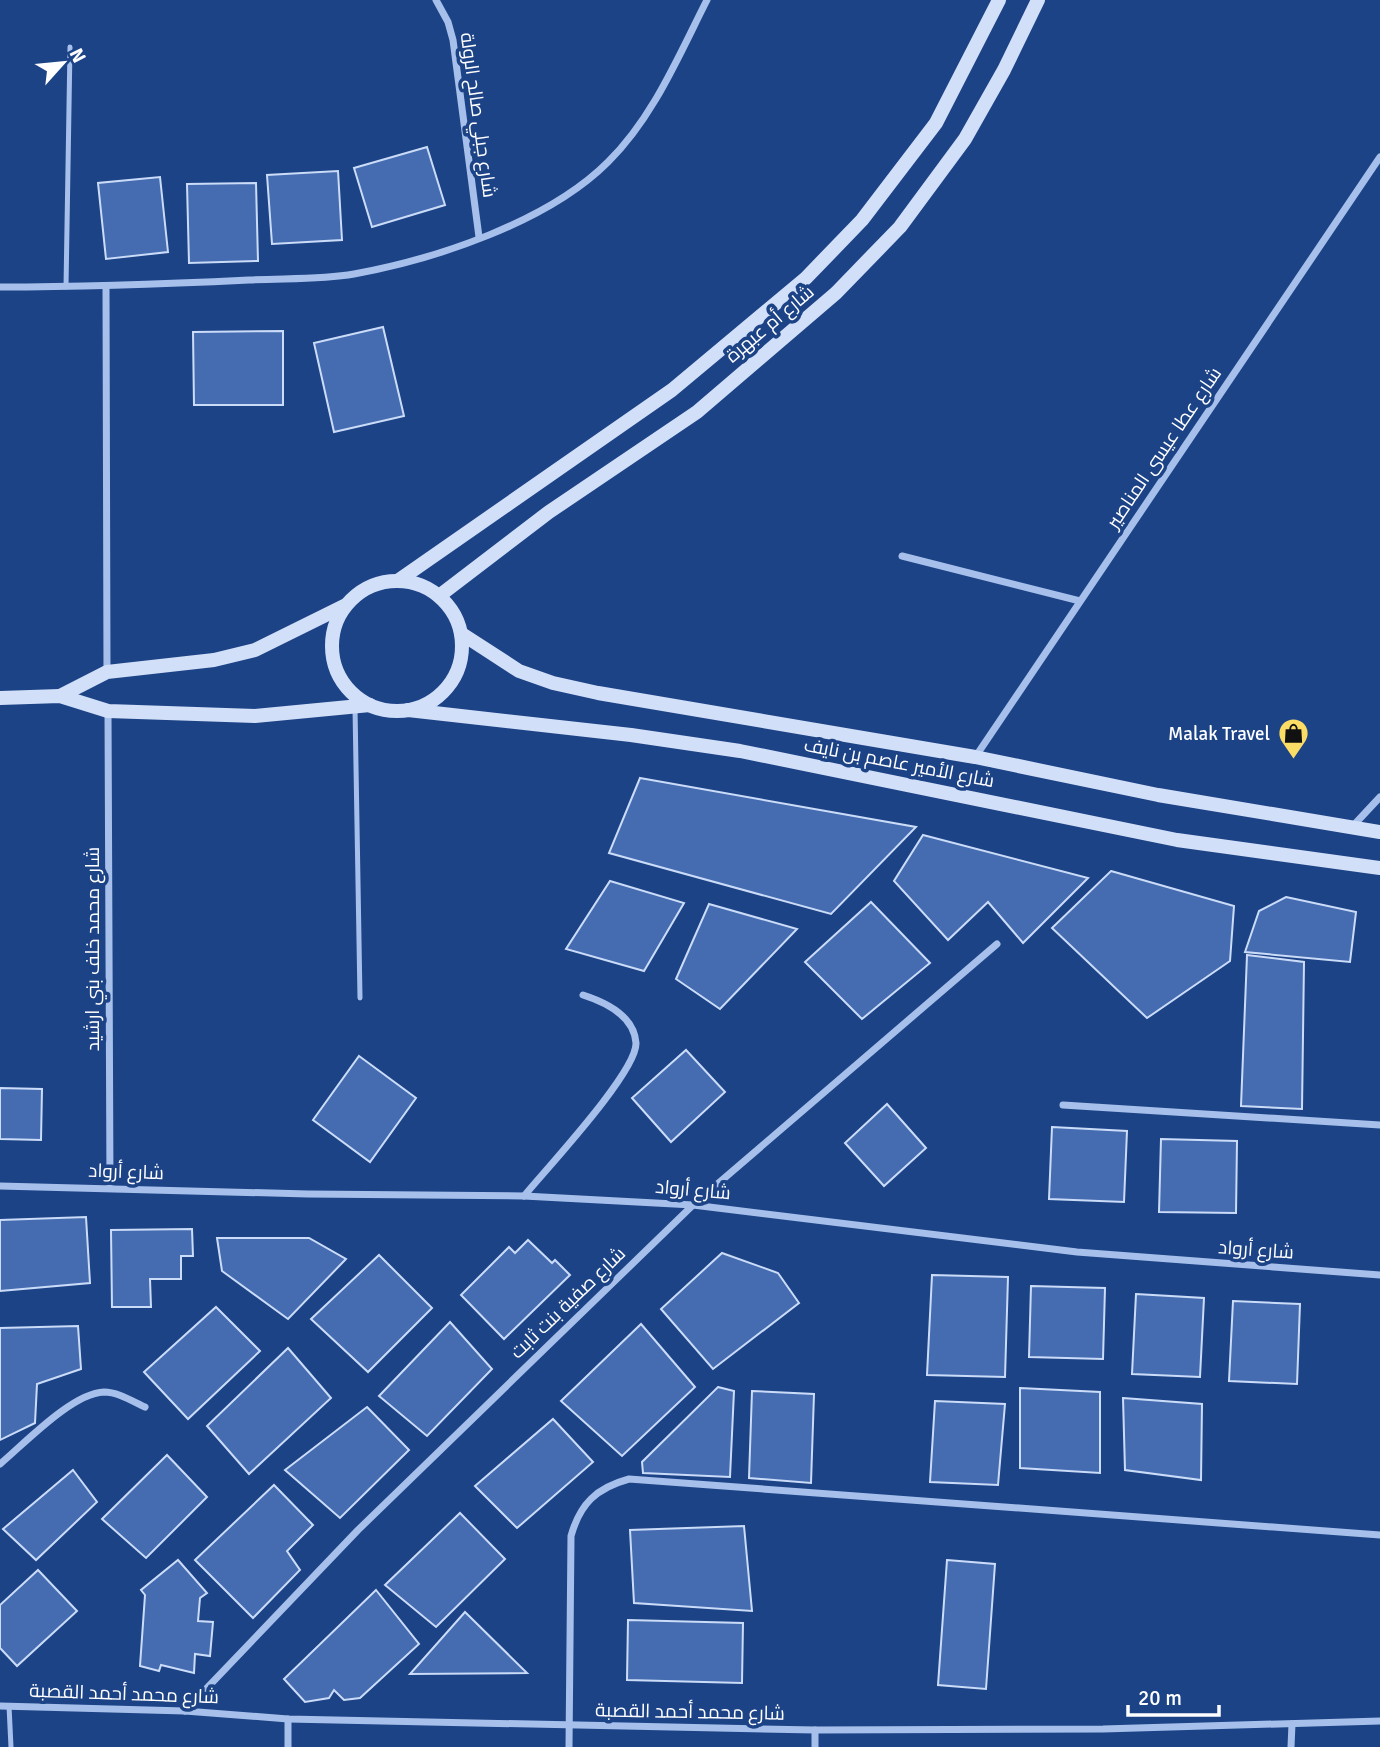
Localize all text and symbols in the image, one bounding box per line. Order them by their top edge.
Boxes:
north arrow [28,28,98,98]
street label: شارع جبلي صالح الرولة [453,31,501,199]
text: N [64,44,91,67]
street label: شارع أم عبهرة [721,280,820,369]
street label: شارع عطا عيسى المناصير [1100,363,1228,535]
shop icon: Malak Travel [1276,717,1310,761]
place label: Malak Travel [1168,722,1270,746]
street label: شارع الأمير عاصم بن نايف [802,733,996,794]
street label: شارع محمد خلف بني ارشيد [81,847,107,1051]
street label: شارع أرواد [88,1159,164,1186]
street label: شارع أرواد [654,1175,732,1206]
street label: شارع أرواد [1217,1235,1295,1266]
street label: شارع صفية بنت ثابت [505,1242,631,1365]
scale bar [1128,1674,1219,1718]
street label: شارع محمد أحمد القصبة [29,1679,219,1710]
text: 20 m [1138,1685,1182,1711]
street label: شارع محمد أحمد القصبة [595,1698,785,1727]

